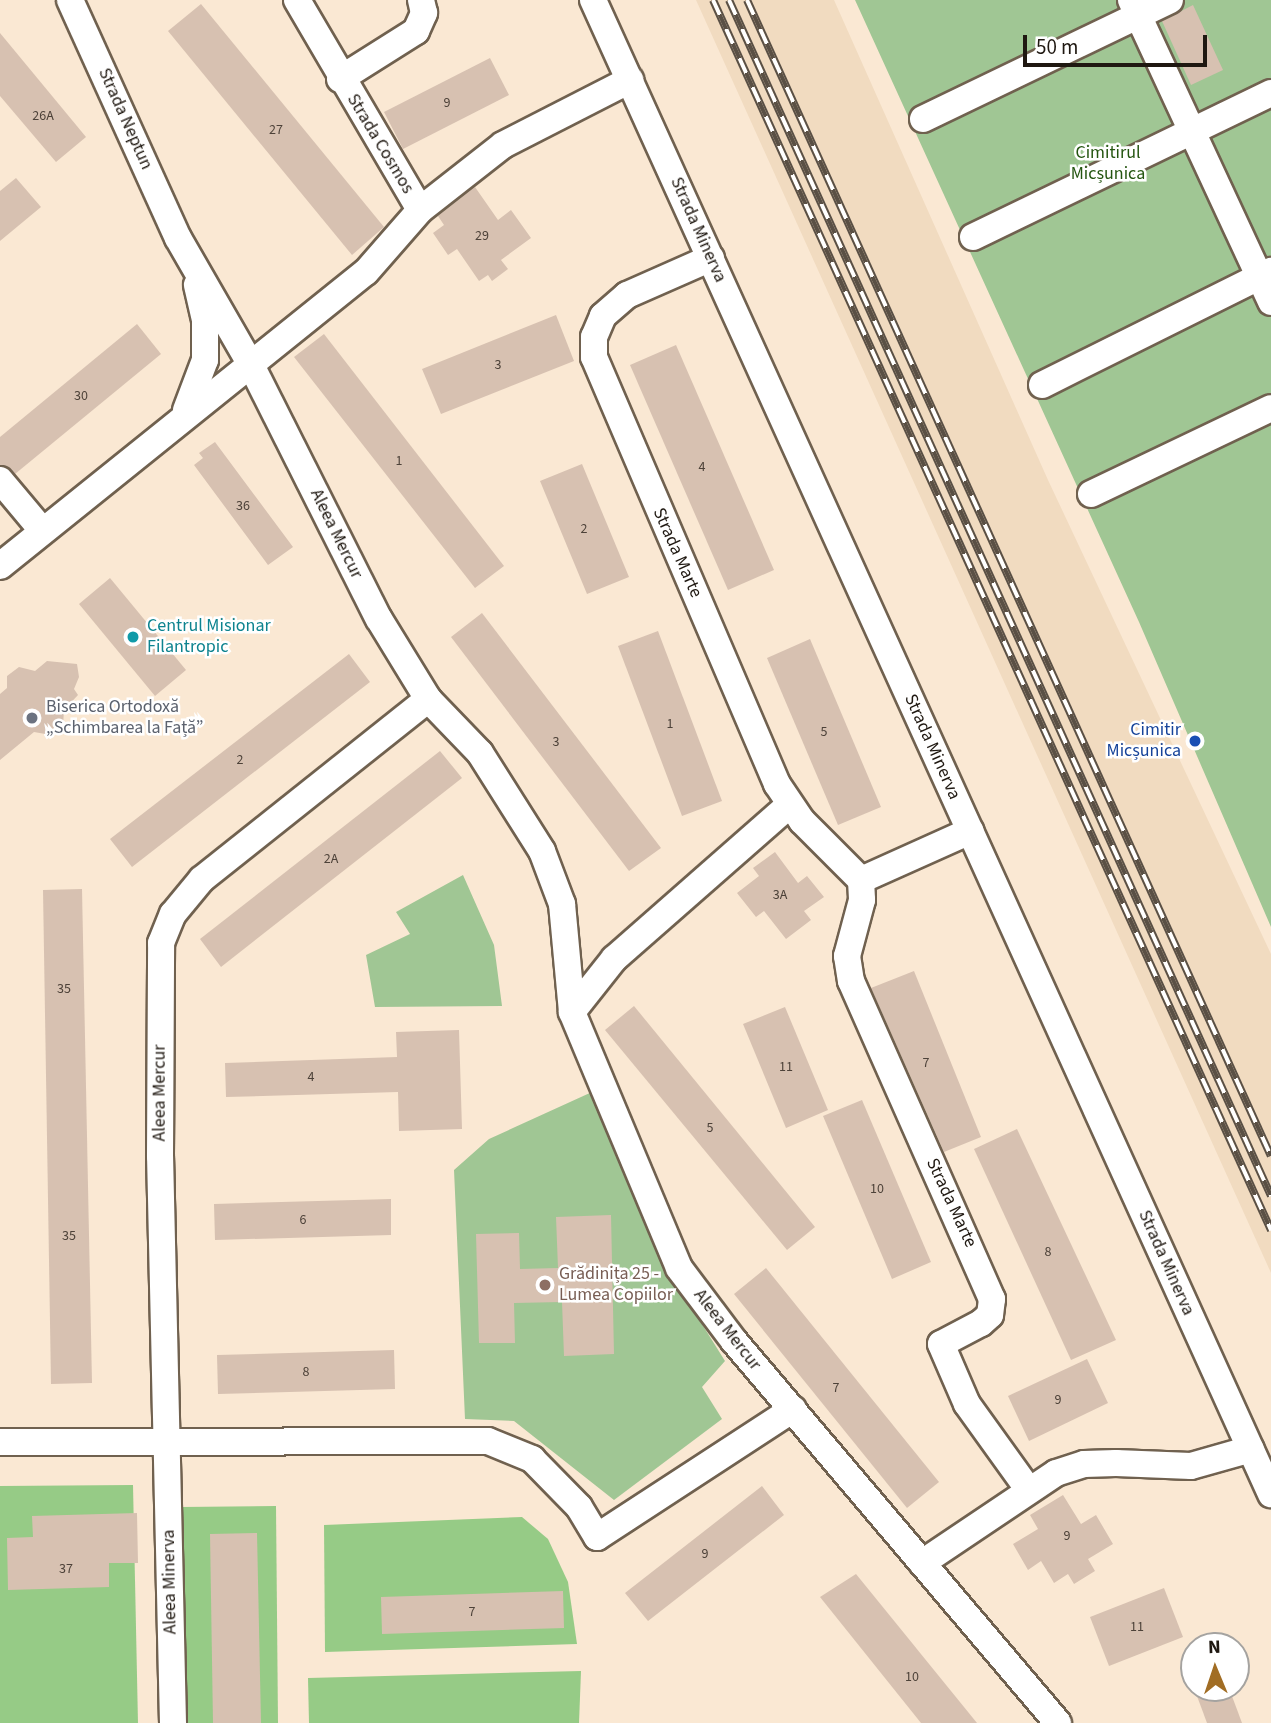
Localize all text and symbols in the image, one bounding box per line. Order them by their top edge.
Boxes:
scale bar [1026,21,1210,65]
text: 50 m [1036,32,1078,62]
street label: Strada Neptun [93,65,157,173]
street label: Strada Cosmos [342,90,418,198]
house number: 9 [444,95,450,111]
house number: 26A [32,108,54,124]
house number: 27 [269,122,283,138]
park label: Cimitirul Micșunica [1071,143,1145,186]
street label: Strada Minerva [665,174,731,286]
house number: 29 [475,228,489,244]
house number: 3 [495,357,501,373]
house number: 30 [74,388,88,404]
house number: 1 [396,453,402,469]
house number: 4 [699,459,705,475]
street label: Aleea Mercur [305,486,367,582]
house number: 36 [236,498,250,514]
street label: Strada Marte [648,505,706,601]
house number: 2 [581,521,587,537]
place label: Centrul Misionar Filantropic [147,616,271,658]
marker: Centrul Misionar Filantropic [125,629,141,645]
street label: Strada Minerva [899,691,965,803]
place label: Biserica Ortodoxă „Schimbarea la Față” [46,697,203,740]
marker: Biserica Ortodoxă „Schimbarea la Față” [24,710,40,726]
house number: 1 [667,716,673,732]
place label: Cimitir Micșunica [1107,720,1181,762]
house number: 5 [821,724,827,740]
marker: Cimitir Micșunica [1187,733,1203,749]
house number: 3 [553,734,559,750]
house number: 2 [237,752,243,768]
house number: 2A [324,851,338,867]
house number: 3A [773,887,787,903]
house number: 35 [57,981,71,997]
street label: Aleea Mercur [149,1045,171,1141]
house number: 7 [923,1055,929,1071]
house number: 11 [779,1059,793,1075]
house number: 4 [308,1069,314,1085]
house number: 5 [707,1120,713,1136]
street label: Strada Marte [921,1155,981,1251]
house number: 10 [870,1181,884,1197]
street label: Strada Minerva [1133,1207,1199,1319]
house number: 6 [300,1212,306,1228]
house number: 35 [62,1228,76,1244]
house number: 8 [1045,1244,1051,1260]
place label: Grădinița 25 - Lumea Copiilor [559,1264,673,1306]
marker: Grădinița 25 - Lumea Copiilor [537,1277,553,1293]
street label: Aleea Mercur [689,1285,765,1375]
house number: 8 [303,1364,309,1380]
house number: 7 [833,1380,839,1396]
house number: 9 [1055,1392,1061,1408]
house number: 9 [1064,1528,1070,1544]
street label: Aleea Minerva [158,1529,182,1635]
house number: 9 [702,1546,708,1562]
house number: 37 [59,1561,73,1577]
house number: 7 [469,1604,475,1620]
house number: 11 [1130,1619,1144,1635]
north arrow [1180,1632,1250,1702]
text: N [1208,1634,1221,1661]
house number: 10 [905,1669,919,1685]

